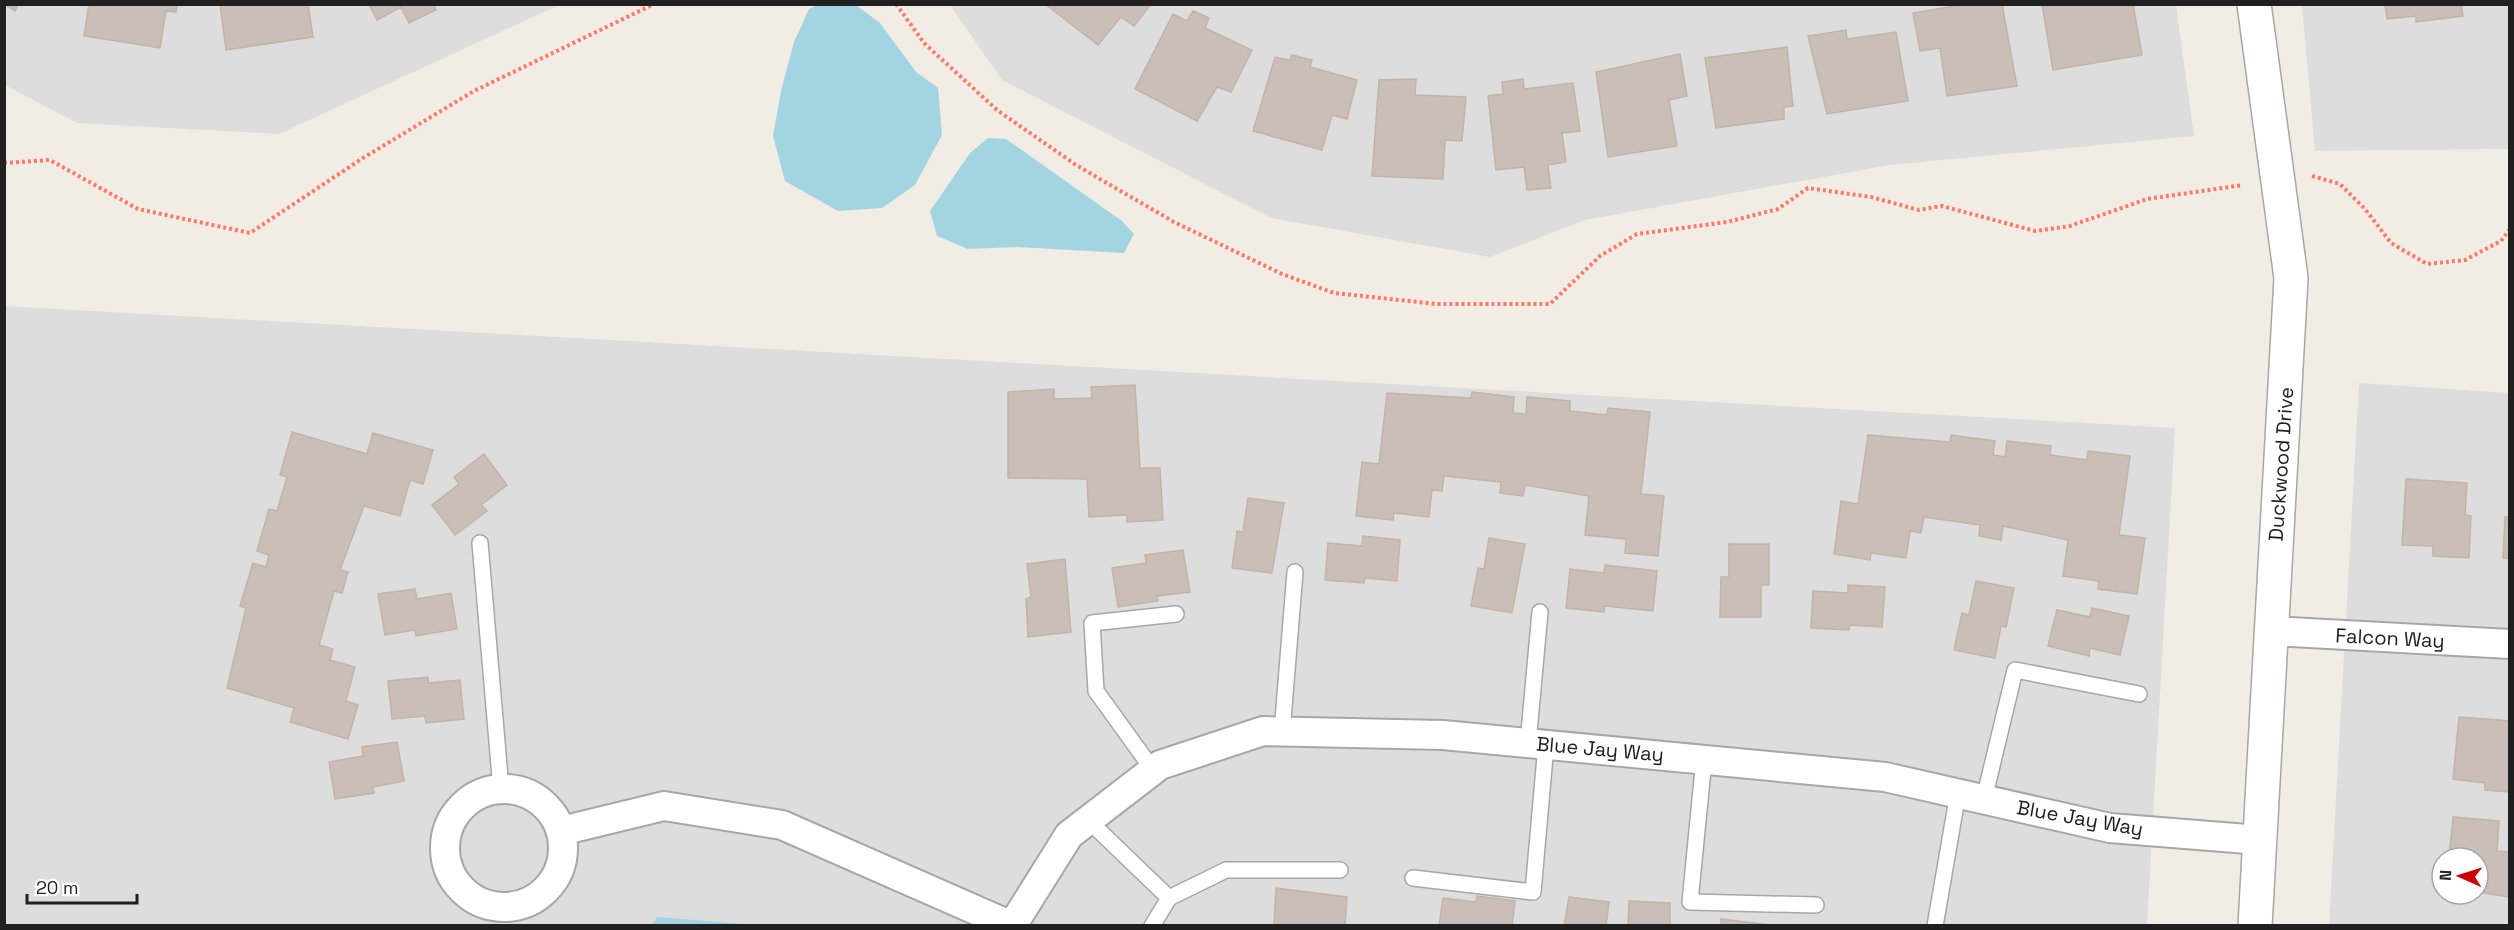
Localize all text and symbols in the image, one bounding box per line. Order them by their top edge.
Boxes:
street label: Duckwood Drive [2263,386,2299,542]
street label: Falcon Way [2335,622,2445,654]
street label: Blue Jay Way [1535,730,1665,768]
street label: Blue Jay Way [2015,794,2145,842]
north arrow [2430,846,2490,906]
scale bar [27,867,136,905]
text: N [2435,869,2456,881]
text: 20 m [36,876,79,899]

